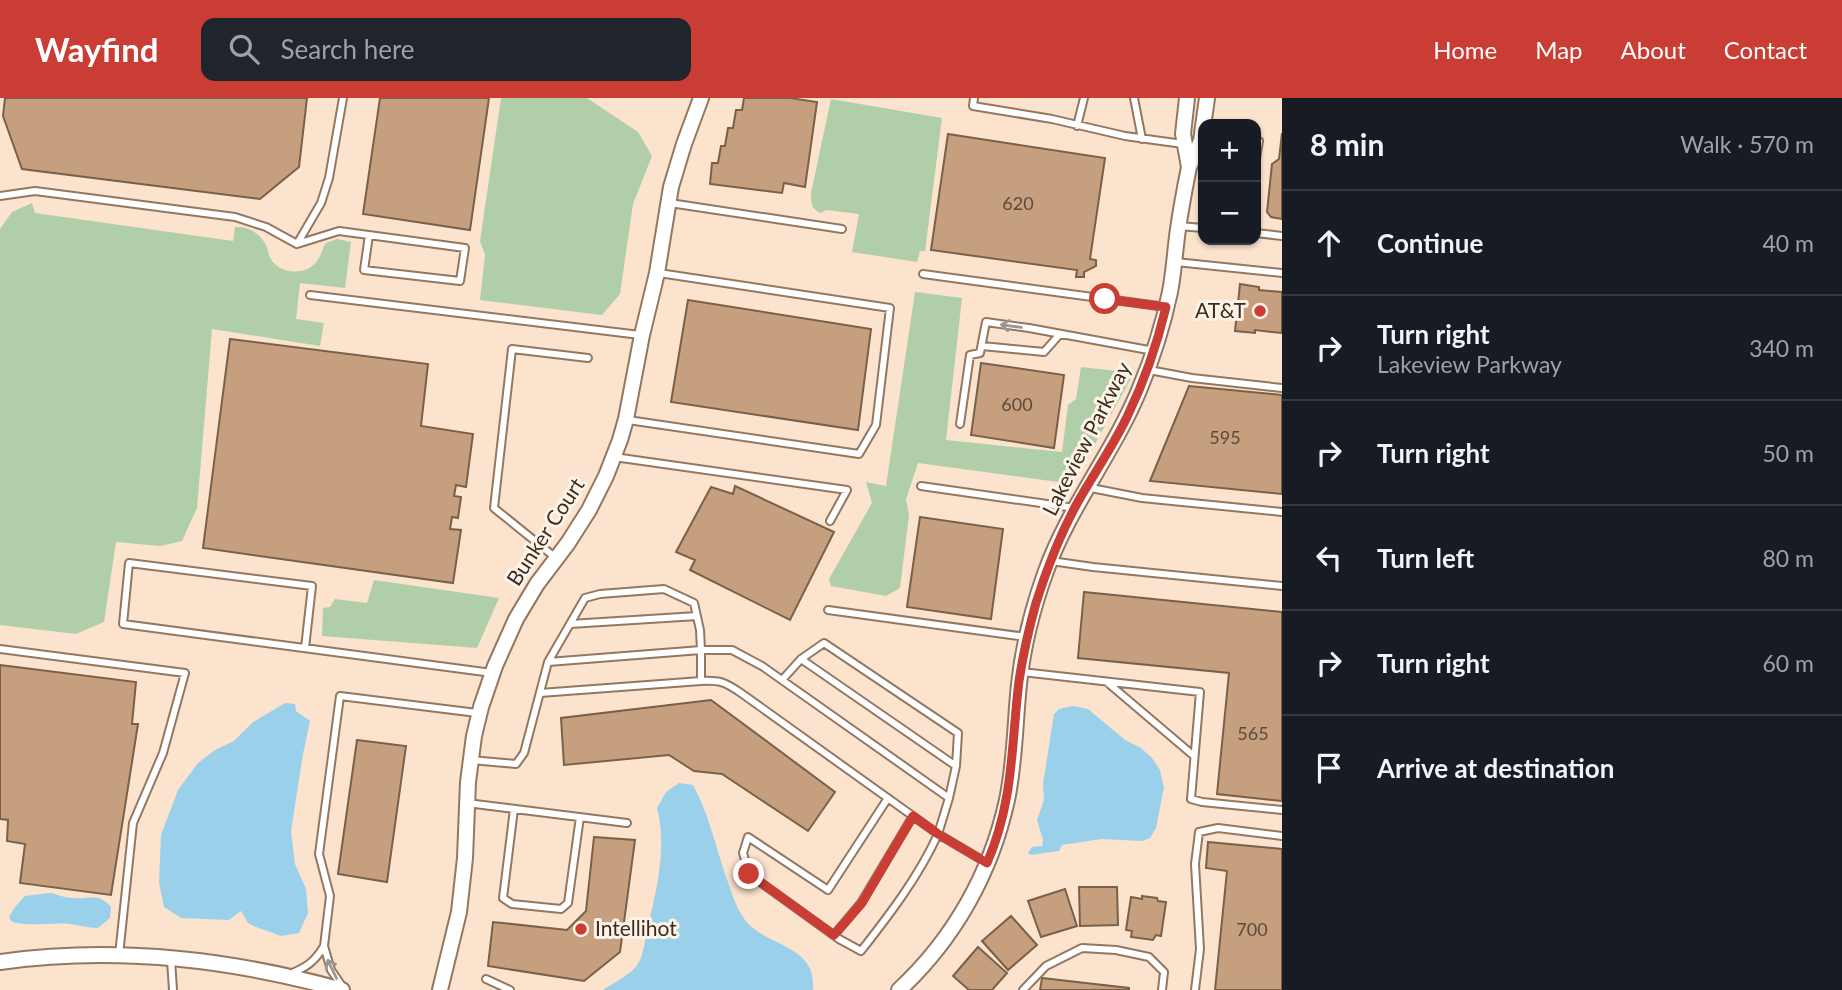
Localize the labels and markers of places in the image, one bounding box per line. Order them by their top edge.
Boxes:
place label: AT&T [1195,297,1247,322]
marker: AT&T [1252,303,1268,319]
place label: Intellihot [595,915,677,940]
marker: Intellihot [573,921,589,937]

